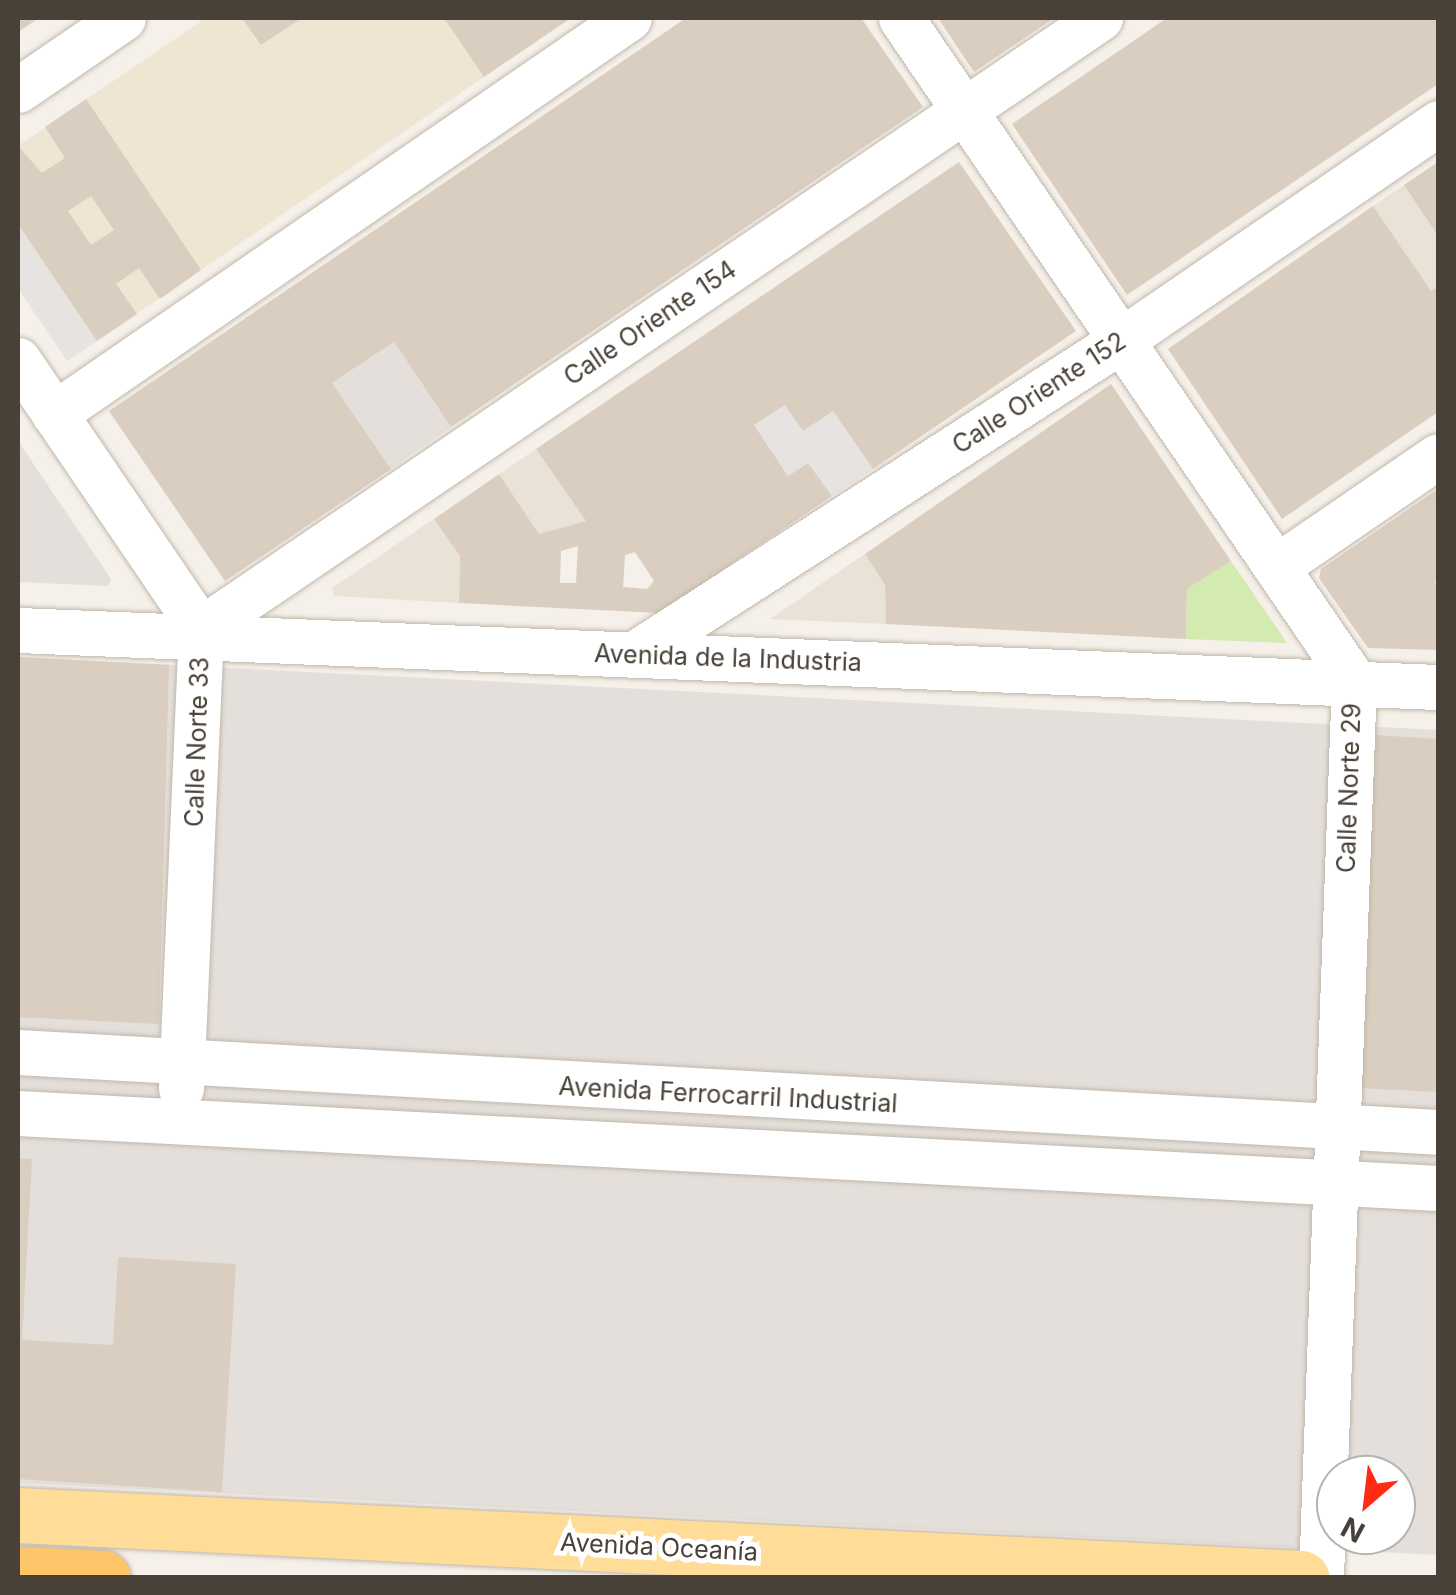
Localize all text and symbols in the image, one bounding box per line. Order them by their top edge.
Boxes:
street label: Calle Oriente 154 [558,254,742,392]
street label: Calle Oriente 152 [947,326,1131,460]
street label: Avenida de la Industria [594,638,862,678]
street label: Calle Norte 33 [179,656,215,828]
street label: Calle Norte 29 [1331,703,1367,873]
street label: Avenida Ferrocarril Industrial [558,1071,898,1119]
north arrow [1316,1455,1416,1555]
text: N [1335,1510,1370,1550]
street label: Avenida Oceanía [559,1527,759,1567]

